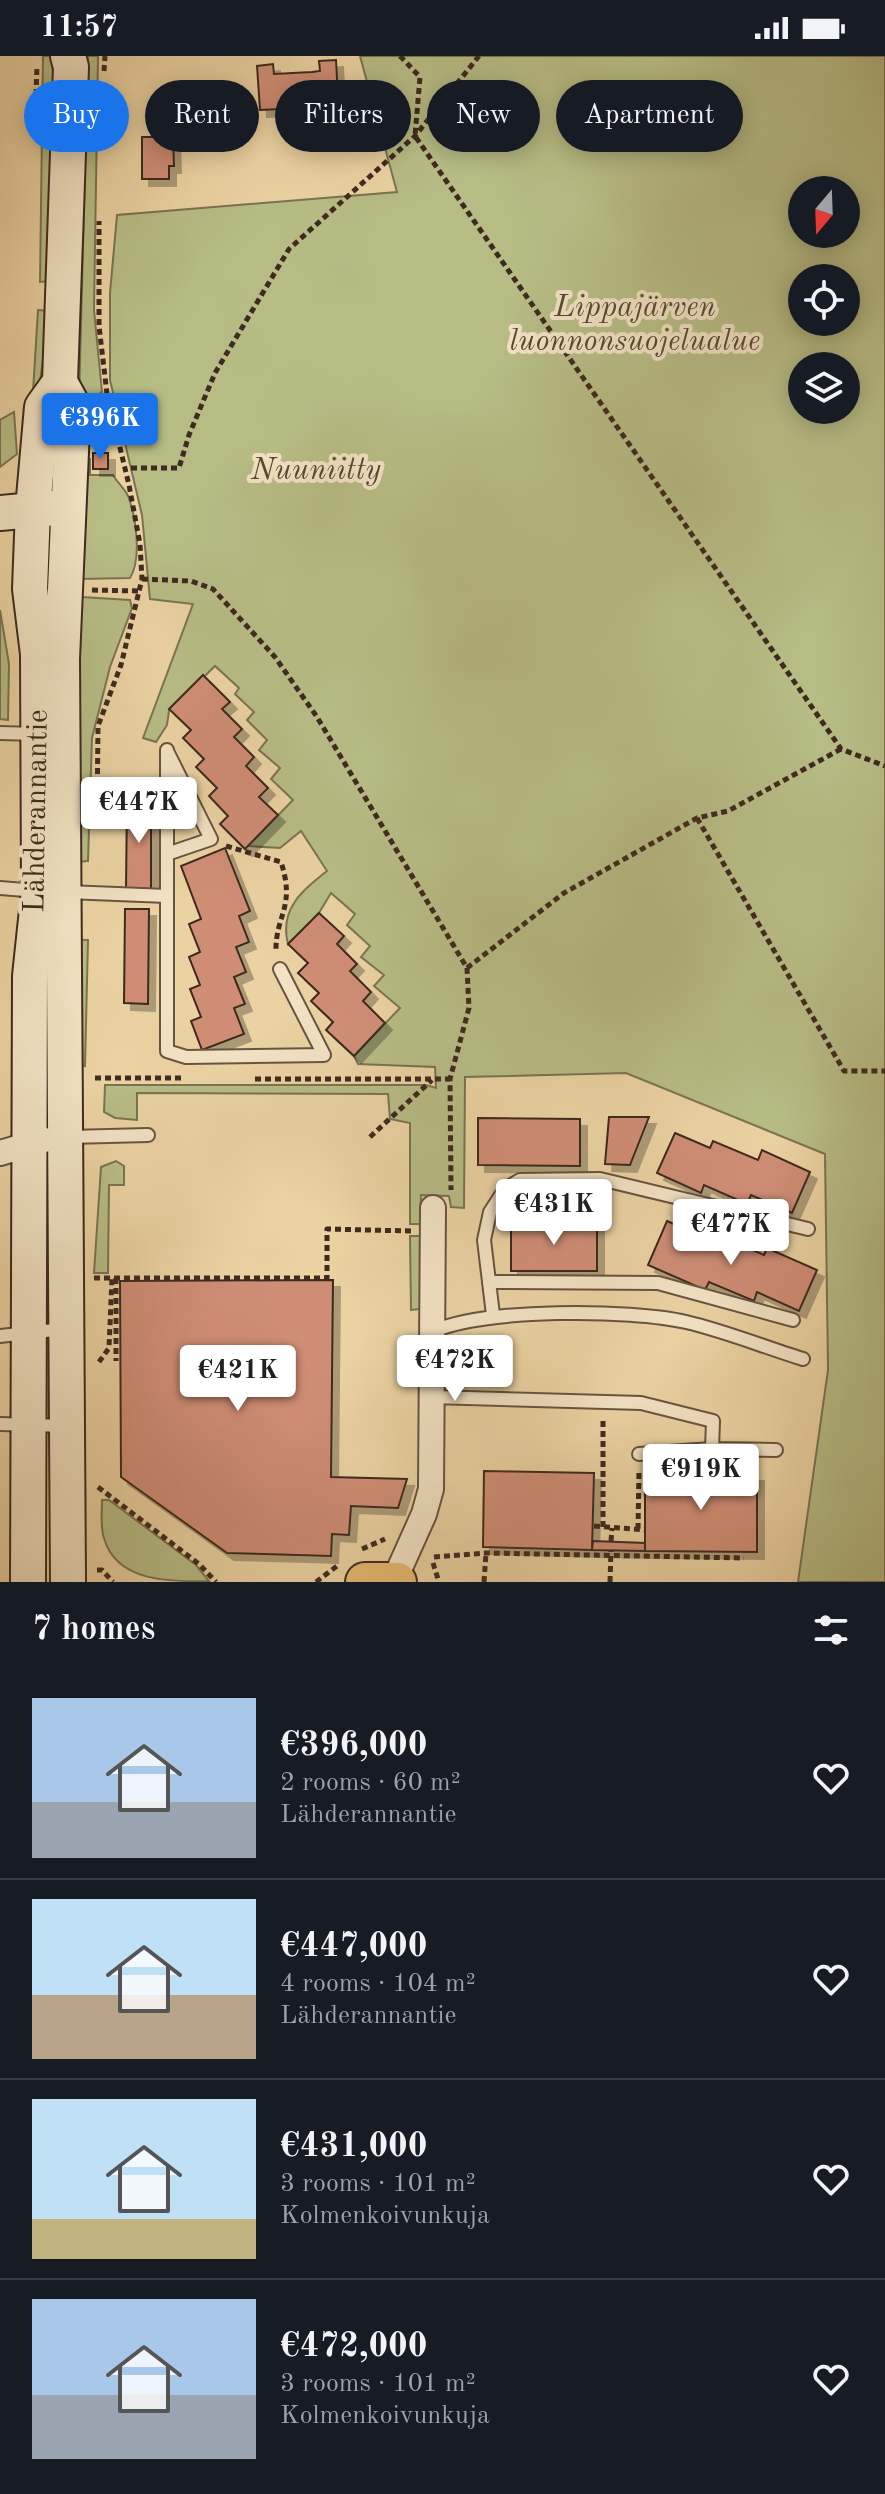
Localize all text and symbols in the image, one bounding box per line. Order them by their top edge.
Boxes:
text: 11:57 [40,13,118,43]
chip: Buy [24,80,129,152]
chip: Rent [145,80,259,152]
chip: Filters [275,80,411,152]
chip: New [427,80,540,152]
chip: Apartment [556,80,743,152]
north arrow [788,176,860,248]
map controls [788,176,860,424]
button: locate [788,264,860,336]
park label: Lippajärven luonnonsuojelualue [510,293,760,357]
button: layers [788,352,860,424]
pin: €396K [44,393,156,461]
text: €396K [60,406,140,432]
park label: Nuuniitty [250,456,382,486]
street label: Lähderannantie [20,709,54,913]
pin: €447K [83,777,195,845]
text: €447K [99,790,179,816]
pin: €431K [498,1179,610,1247]
text: €431K [514,1192,594,1218]
pin: €477K [675,1199,787,1267]
text: €477K [691,1212,771,1238]
pin: €472K [399,1335,511,1403]
pin: €421K [182,1345,294,1413]
text: €472K [415,1348,495,1374]
text: €421K [198,1358,278,1384]
pin: €919K [645,1444,757,1512]
text: €919K [661,1457,741,1483]
icon: filters [809,1608,853,1652]
text: 7 homes [32,1613,155,1647]
text: €396,000 [280,1729,428,1763]
icon: home [96,1730,192,1826]
icon: heart [809,1756,853,1800]
text: 2 rooms · 60 m² [280,1770,461,1796]
text: Lähderannantie [280,1802,457,1828]
text: €447,000 [280,1930,428,1964]
icon: home [96,1931,192,2027]
icon: heart [809,1957,853,2001]
text: 4 rooms · 104 m² [280,1971,476,1997]
text: Lähderannantie [280,2003,457,2029]
text: €431,000 [280,2130,428,2164]
icon: home [96,2131,192,2227]
icon: heart [809,2157,853,2201]
text: 3 rooms · 101 m² [280,2171,476,2197]
text: Kolmenkoivunkuja [280,2203,490,2229]
text: €472,000 [280,2330,428,2364]
icon: home [96,2331,192,2427]
icon: heart [809,2357,853,2401]
text: 3 rooms · 101 m² [280,2371,476,2397]
text: Kolmenkoivunkuja [280,2403,490,2429]

